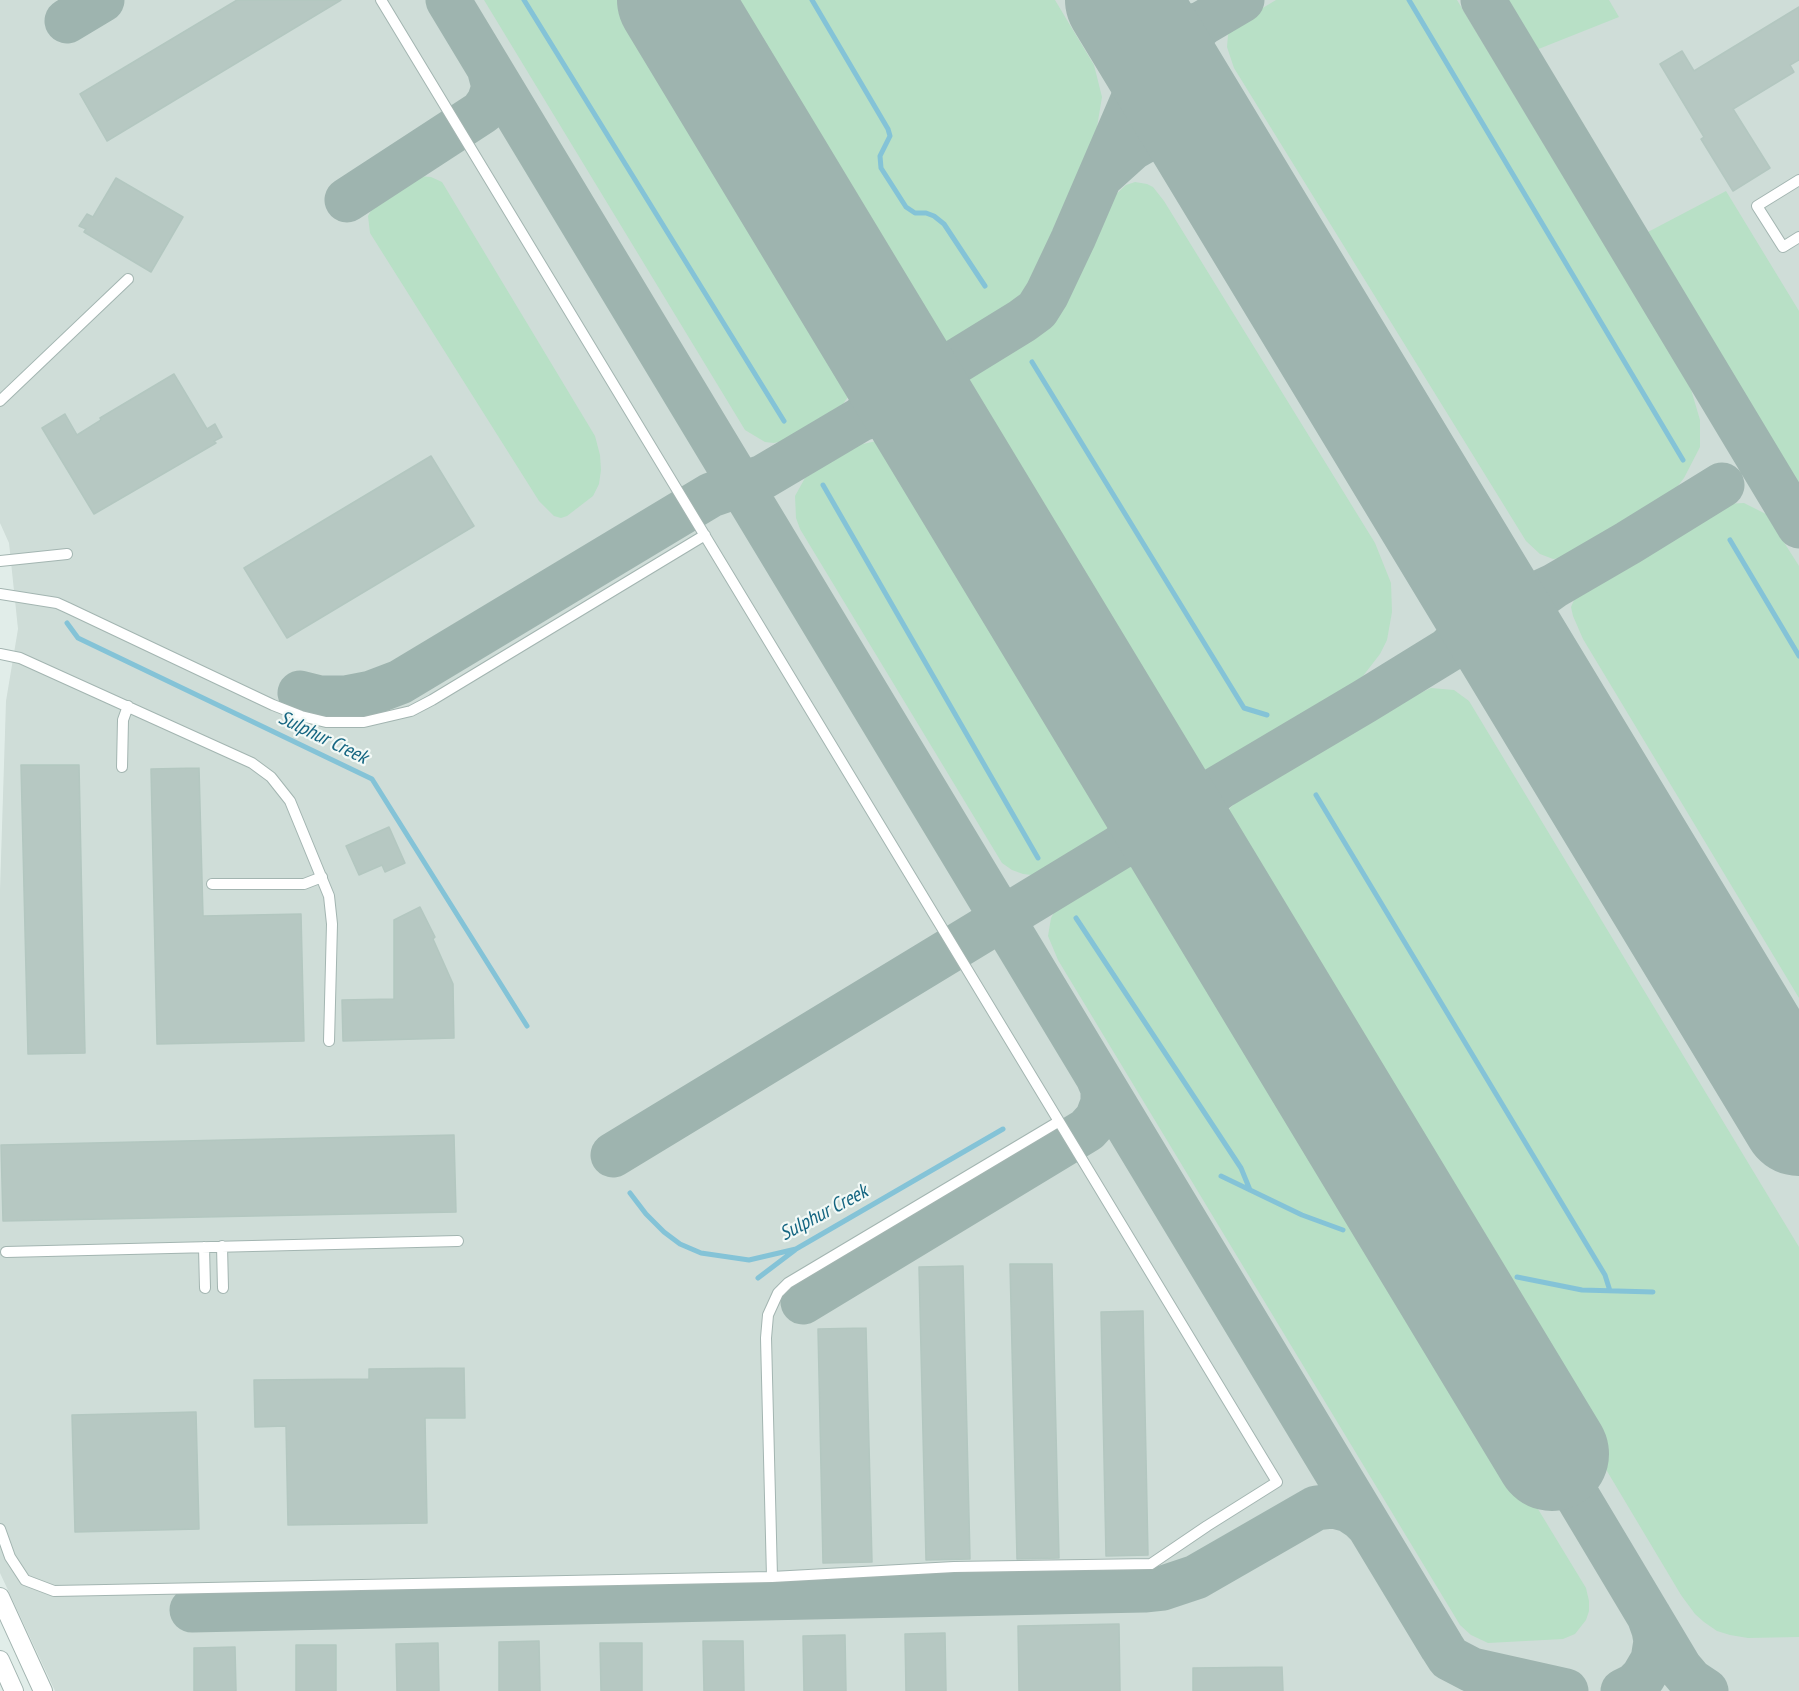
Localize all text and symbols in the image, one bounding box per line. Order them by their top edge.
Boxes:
water label: Sulphur Creek [274,706,372,770]
water label: Sulphur Creek [776,1180,872,1246]

